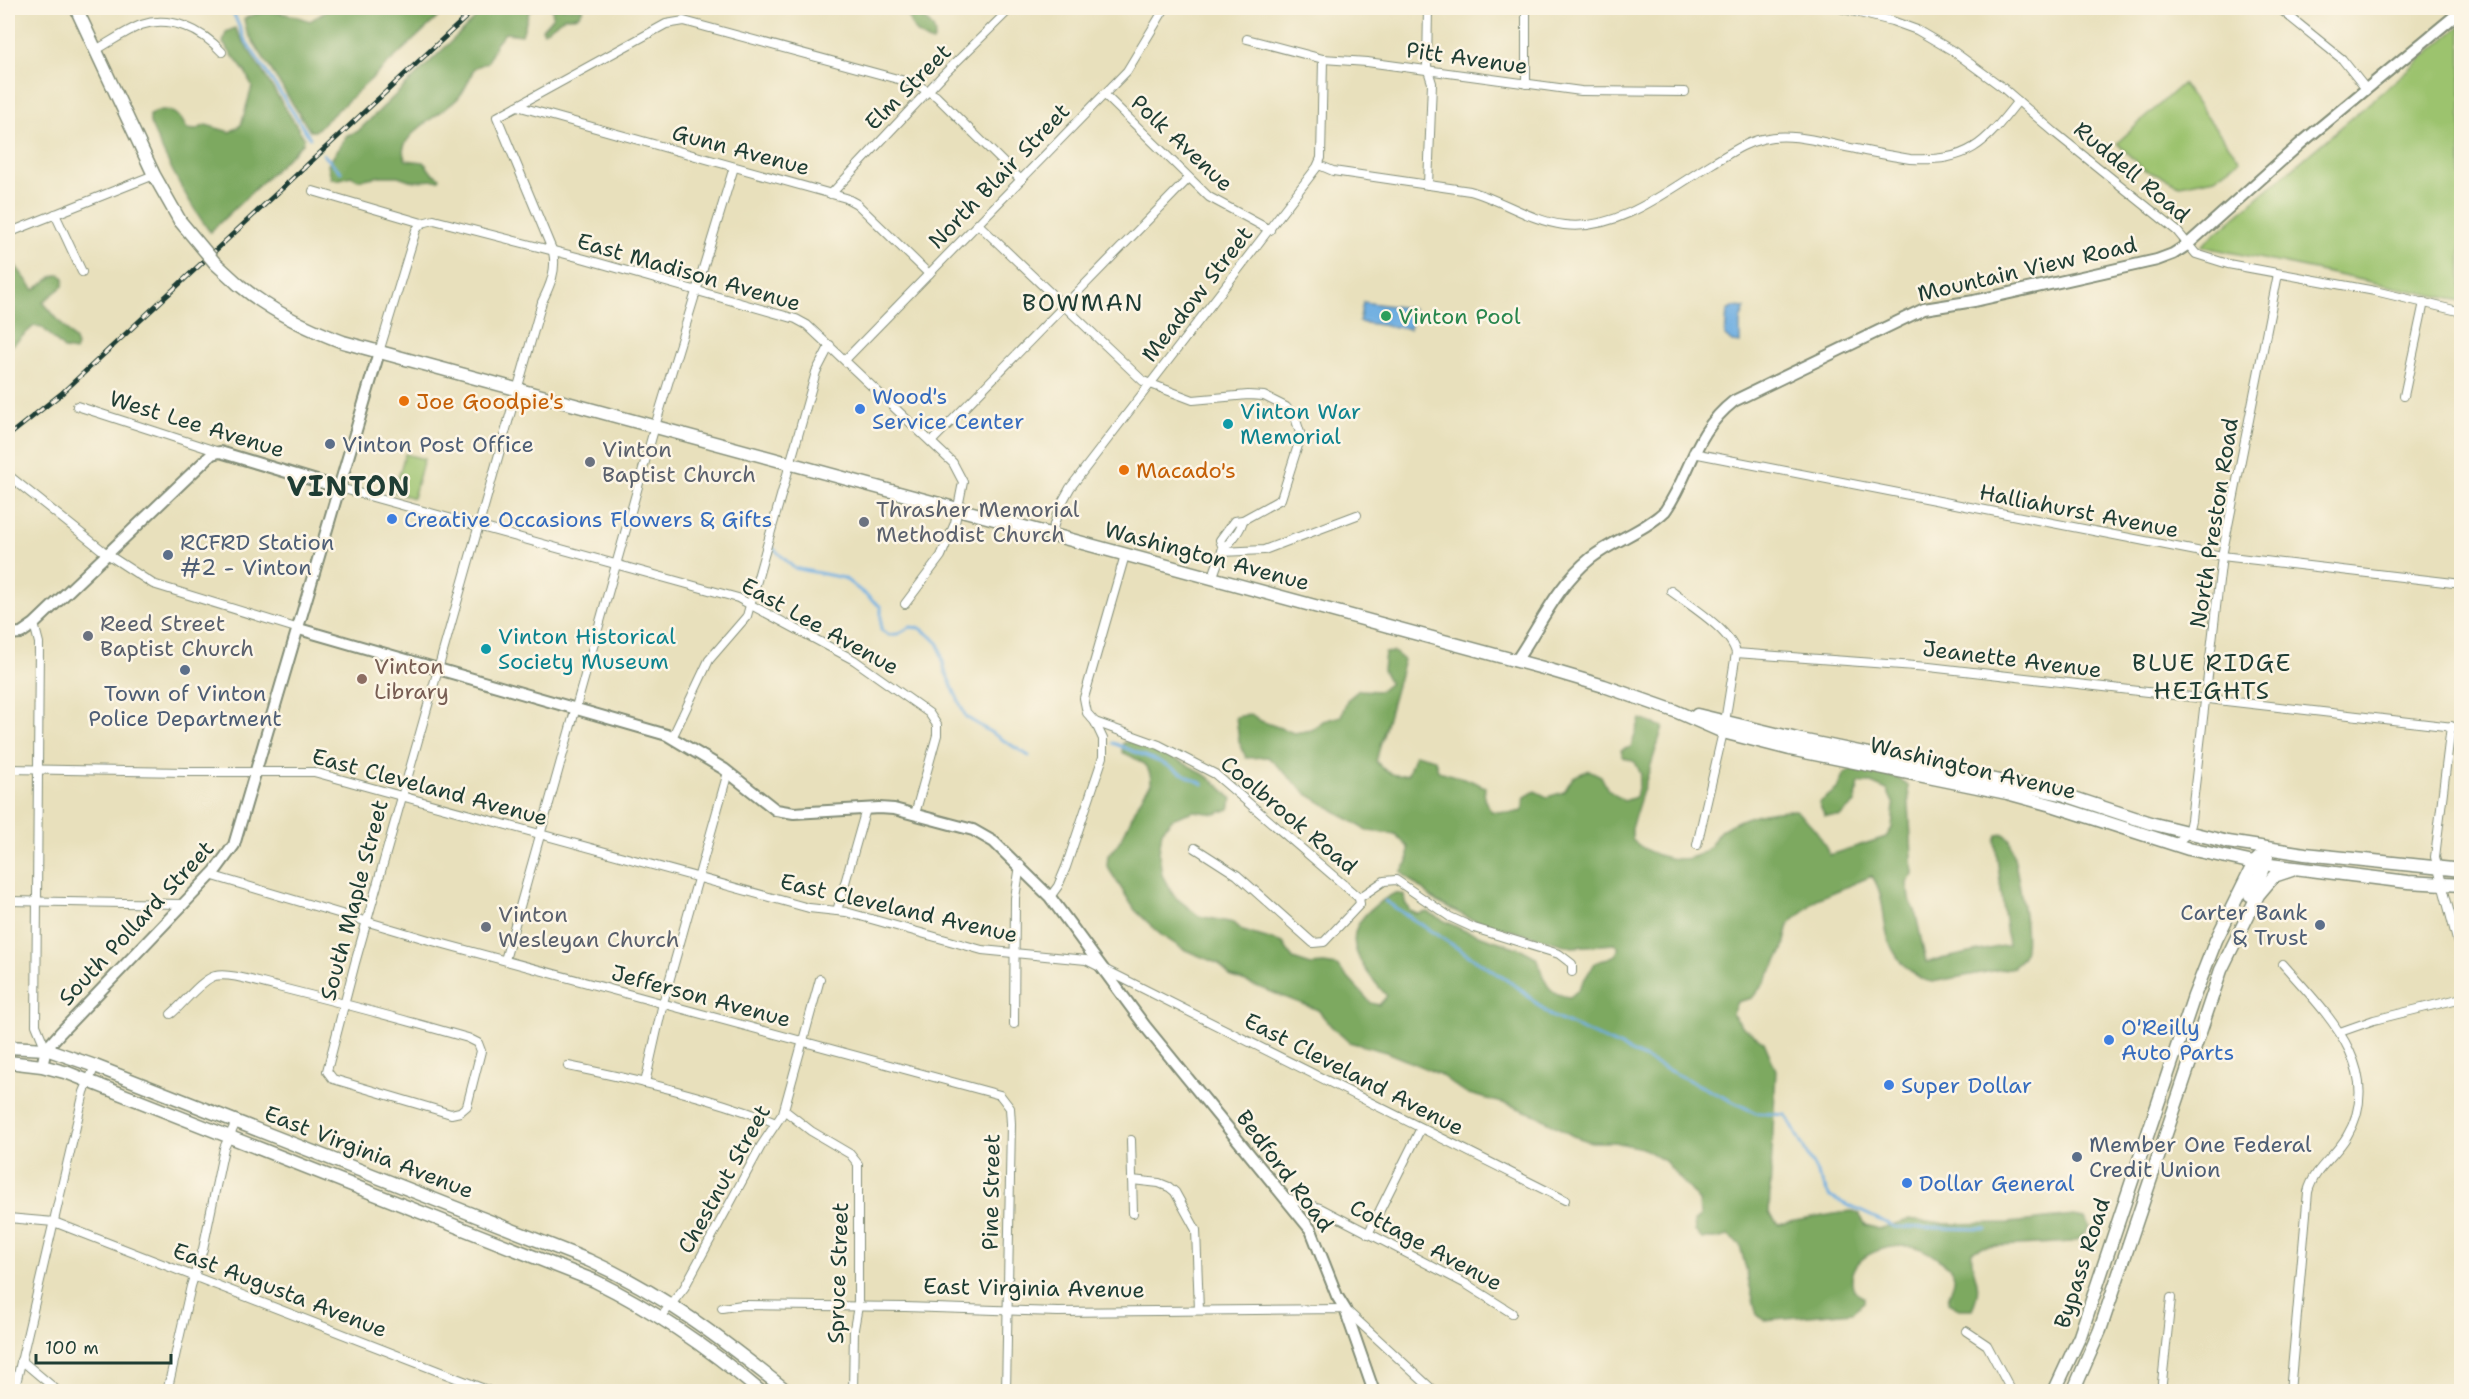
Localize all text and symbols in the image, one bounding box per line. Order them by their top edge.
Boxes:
street label: Pitt Avenue [1404,35,1530,81]
street label: Elm Street [858,37,958,137]
street label: Polk Avenue [1125,88,1239,198]
street label: North Blair Street [922,97,1076,255]
street label: Ruddell Road [2068,115,2196,229]
street label: Gunn Avenue [669,118,813,182]
street label: Meadow Street [1135,220,1259,368]
street label: East Madison Avenue [574,226,804,318]
street label: Mountain View Road [1914,230,2140,308]
district label: BOWMAN [1022,287,1144,319]
place label: Vinton Pool [1398,302,1521,331]
marker: Vinton Pool [1379,309,1393,323]
place label: Wood's Service Center [872,382,1024,436]
street label: West Lee Avenue [106,384,288,464]
place label: Joe Goodpie's [416,387,564,416]
marker: Joe Goodpie's [397,394,411,408]
place label: Vinton War Memorial [1240,397,1361,451]
marker: Wood's Service Center [853,402,867,416]
street label: North Preston Road [2183,416,2245,630]
marker: Vinton War Memorial [1221,417,1235,431]
place label: Vinton Post Office [342,430,534,459]
place label: Vinton Baptist Church [602,435,756,489]
marker: Vinton Post Office [323,437,337,451]
marker: Vinton Baptist Church [583,455,597,469]
place label: Macado's [1136,456,1236,485]
marker: Macado's [1117,463,1131,477]
district label: VINTON [287,467,411,505]
street label: Halliahurst Avenue [1977,477,2181,545]
place label: Thrasher Memorial Methodist Church [876,495,1080,549]
place label: Creative Occasions Flowers & Gifts [404,505,772,534]
marker: Creative Occasions Flowers & Gifts [385,512,399,526]
marker: Thrasher Memorial Methodist Church [857,515,871,529]
street label: Washington Avenue [1101,515,1313,597]
place label: RCFRD Station #2 - Vinton [180,528,334,582]
marker: RCFRD Station #2 - Vinton [161,548,175,562]
street label: East Lee Avenue [736,571,904,681]
place label: Reed Street Baptist Church [100,609,254,663]
place label: Vinton Historical Society Museum [498,622,676,676]
marker: Reed Street Baptist Church [81,629,95,643]
street label: Jeanette Avenue [1921,634,2103,684]
marker: Vinton Historical Society Museum [479,642,493,656]
district label: BLUE RIDGE HEIGHTS [2132,647,2292,707]
place label: Vinton Library [374,652,449,706]
marker: Town of Vinton Police Department [178,663,192,677]
marker: Vinton Library [355,672,369,686]
place label: Town of Vinton Police Department [88,679,282,733]
street label: Washington Avenue [1867,730,2079,806]
street label: East Cleveland Avenue [309,742,551,832]
street label: Coolbrook Road [1214,749,1364,881]
street label: South Maple Street [313,797,395,1003]
street label: South Pollard Street [52,834,220,1012]
street label: East Cleveland Avenue [777,867,1021,949]
place label: Carter Bank & Trust [2180,898,2308,952]
place label: Vinton Wesleyan Church [498,900,680,954]
marker: Carter Bank & Trust [2313,918,2327,932]
marker: Vinton Wesleyan Church [479,920,493,934]
street label: Jefferson Avenue [608,958,794,1034]
street label: East Cleveland Avenue [1239,1006,1469,1142]
place label: O'Reilly Auto Parts [2121,1013,2234,1067]
marker: O'Reilly Auto Parts [2102,1033,2116,1047]
place label: Super Dollar [1901,1071,2032,1100]
marker: Super Dollar [1882,1078,1896,1092]
street label: East Virginia Avenue [260,1099,478,1205]
street label: Chestnut Street [671,1099,777,1259]
street label: Bedford Road [1230,1104,1340,1238]
place label: Member One Federal Credit Union [2089,1130,2312,1184]
street label: Pine Street [975,1133,1007,1251]
marker: Member One Federal Credit Union [2070,1150,2084,1164]
place label: Dollar General [1919,1169,2075,1198]
marker: Dollar General [1900,1176,1914,1190]
street label: Cottage Avenue [1345,1193,1507,1297]
street label: Bypass Road [2047,1194,2117,1332]
street label: Spruce Street [821,1202,855,1344]
street label: East Augusta Avenue [169,1236,391,1344]
street label: East Virginia Avenue [923,1272,1145,1304]
scale bar [36,1327,171,1365]
text: 100 m [45,1336,99,1360]

